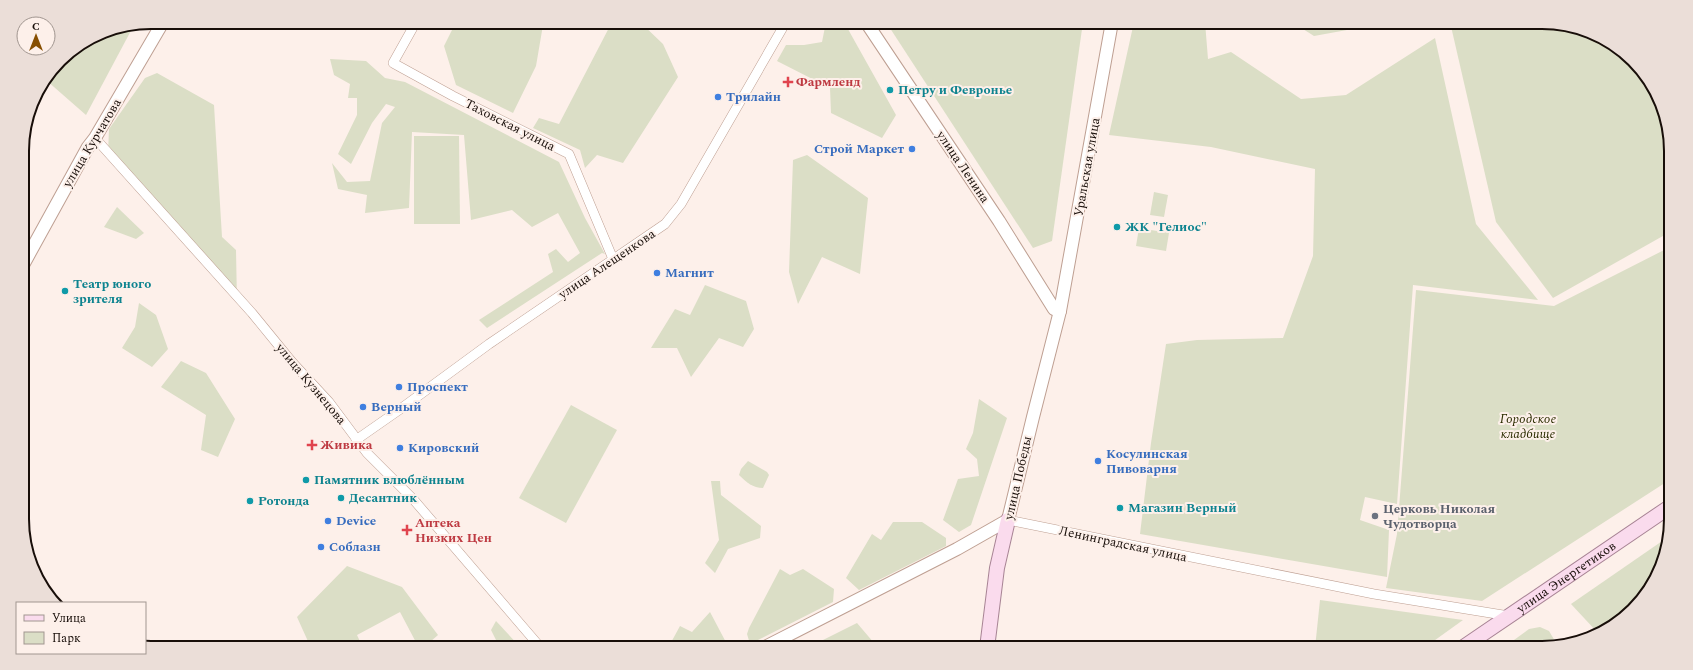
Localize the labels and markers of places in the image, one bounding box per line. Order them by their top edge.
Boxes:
place label: Фармленд [796,72,861,92]
marker: Фармленд [783,77,793,87]
place label: Петру и Февронье [898,80,1012,100]
marker: Петру и Февронье [885,85,895,95]
place label: Трилайн [726,87,781,107]
marker: Трилайн [713,92,723,102]
place label: Строй Маркет [814,139,904,159]
marker: Строй Маркет [907,144,917,154]
place label: ЖК "Гелиос" [1125,217,1207,237]
marker: ЖК "Гелиос" [1112,222,1122,232]
place label: Магнит [665,263,714,283]
marker: Магнит [652,268,662,278]
place label: Театр юного зрителя [73,274,151,309]
marker: Театр юного зрителя [60,286,70,296]
place label: Проспект [407,377,468,397]
marker: Проспект [394,382,404,392]
place label: Верный [371,397,422,417]
marker: Верный [358,402,368,412]
place label: Живика [320,435,373,455]
place label: Кировский [408,438,479,458]
marker: Живика [307,440,317,450]
marker: Кировский [395,443,405,453]
place label: Косулинская Пивоварня [1106,444,1188,479]
marker: Косулинская Пивоварня [1093,456,1103,466]
place label: Памятник влюблённым [314,470,465,490]
marker: Памятник влюблённым [301,475,311,485]
place label: Десантник [349,488,417,508]
place label: Ротонда [258,491,310,511]
marker: Десантник [336,493,346,503]
marker: Ротонда [245,496,255,506]
place label: Магазин Верный [1128,498,1237,518]
place label: Церковь Николая Чудотворца [1383,499,1495,534]
marker: Магазин Верный [1115,503,1125,513]
place label: Device [336,511,376,531]
marker: Церковь Николая Чудотворца [1370,511,1380,521]
place label: Аптека Низких Цен [415,513,492,548]
marker: Device [323,516,333,526]
marker: Аптека Низких Цен [402,525,412,535]
place label: Соблазн [329,537,381,557]
marker: Соблазн [316,542,326,552]

